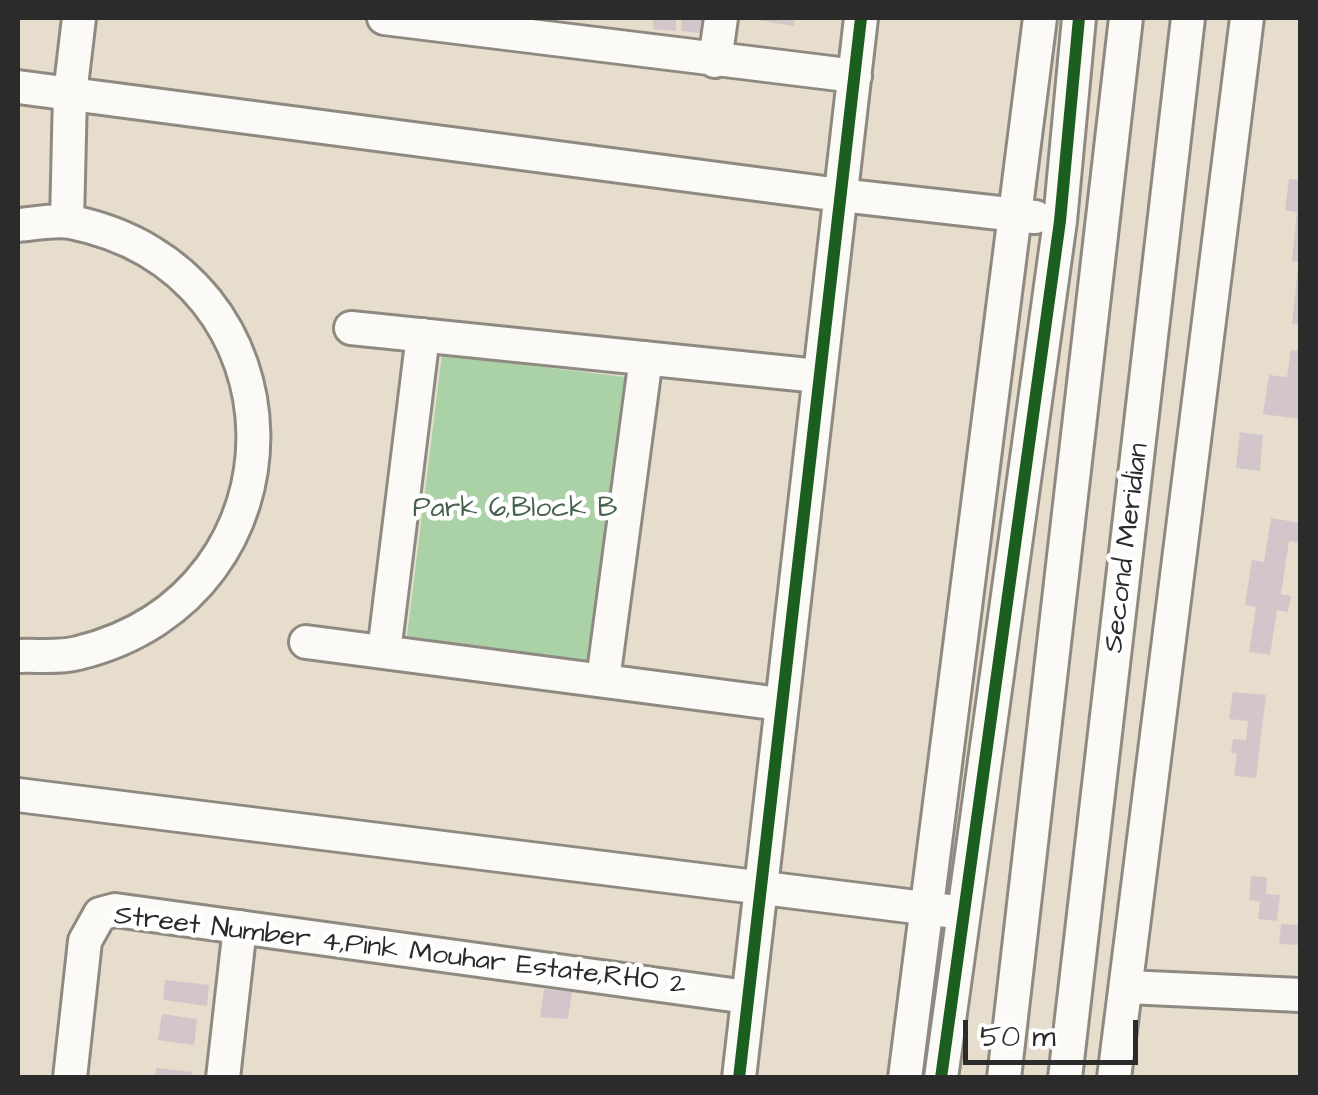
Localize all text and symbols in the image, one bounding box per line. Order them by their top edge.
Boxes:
street label: Second Meridian [1098,441,1158,655]
park label: Park 6,Block B [413,493,617,527]
street label: Street Number 4,Pink Mouhar Estate,RHO 2 [112,900,688,1004]
scale bar [968,1000,1143,1062]
text: 50 m [980,1016,1056,1058]

